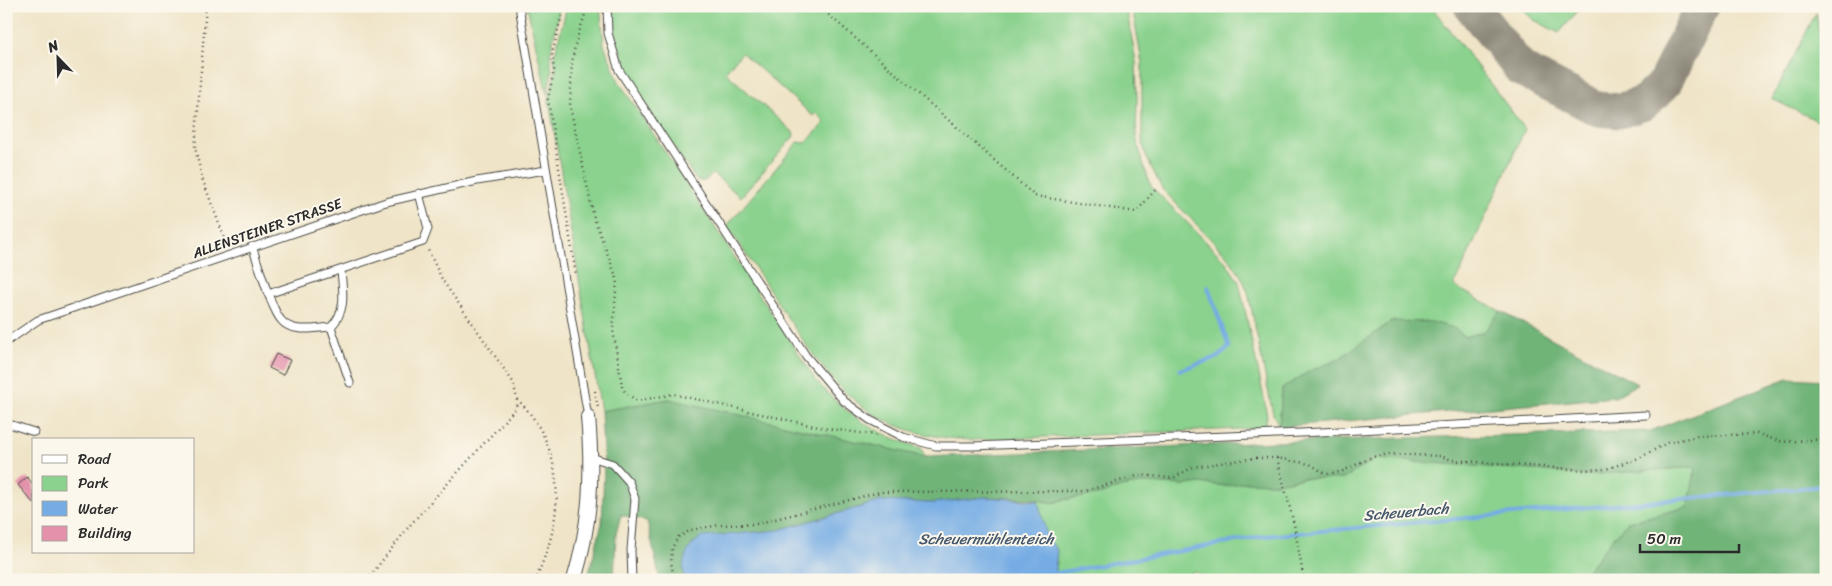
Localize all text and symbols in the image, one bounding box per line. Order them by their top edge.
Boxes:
north arrow [32,32,82,82]
text: N [43,33,63,60]
street label: ALLENSTEINER STRASSE [188,191,346,266]
legend [32,438,195,554]
text: Road [78,446,111,472]
text: Park [78,470,109,496]
water label: Scheuerbach [1363,495,1451,529]
text: Water [78,496,118,522]
text: Building [78,520,132,546]
scale bar [1640,521,1738,553]
water label: Scheuermühlenteich [918,526,1055,552]
text: 50 m [1647,526,1682,552]

